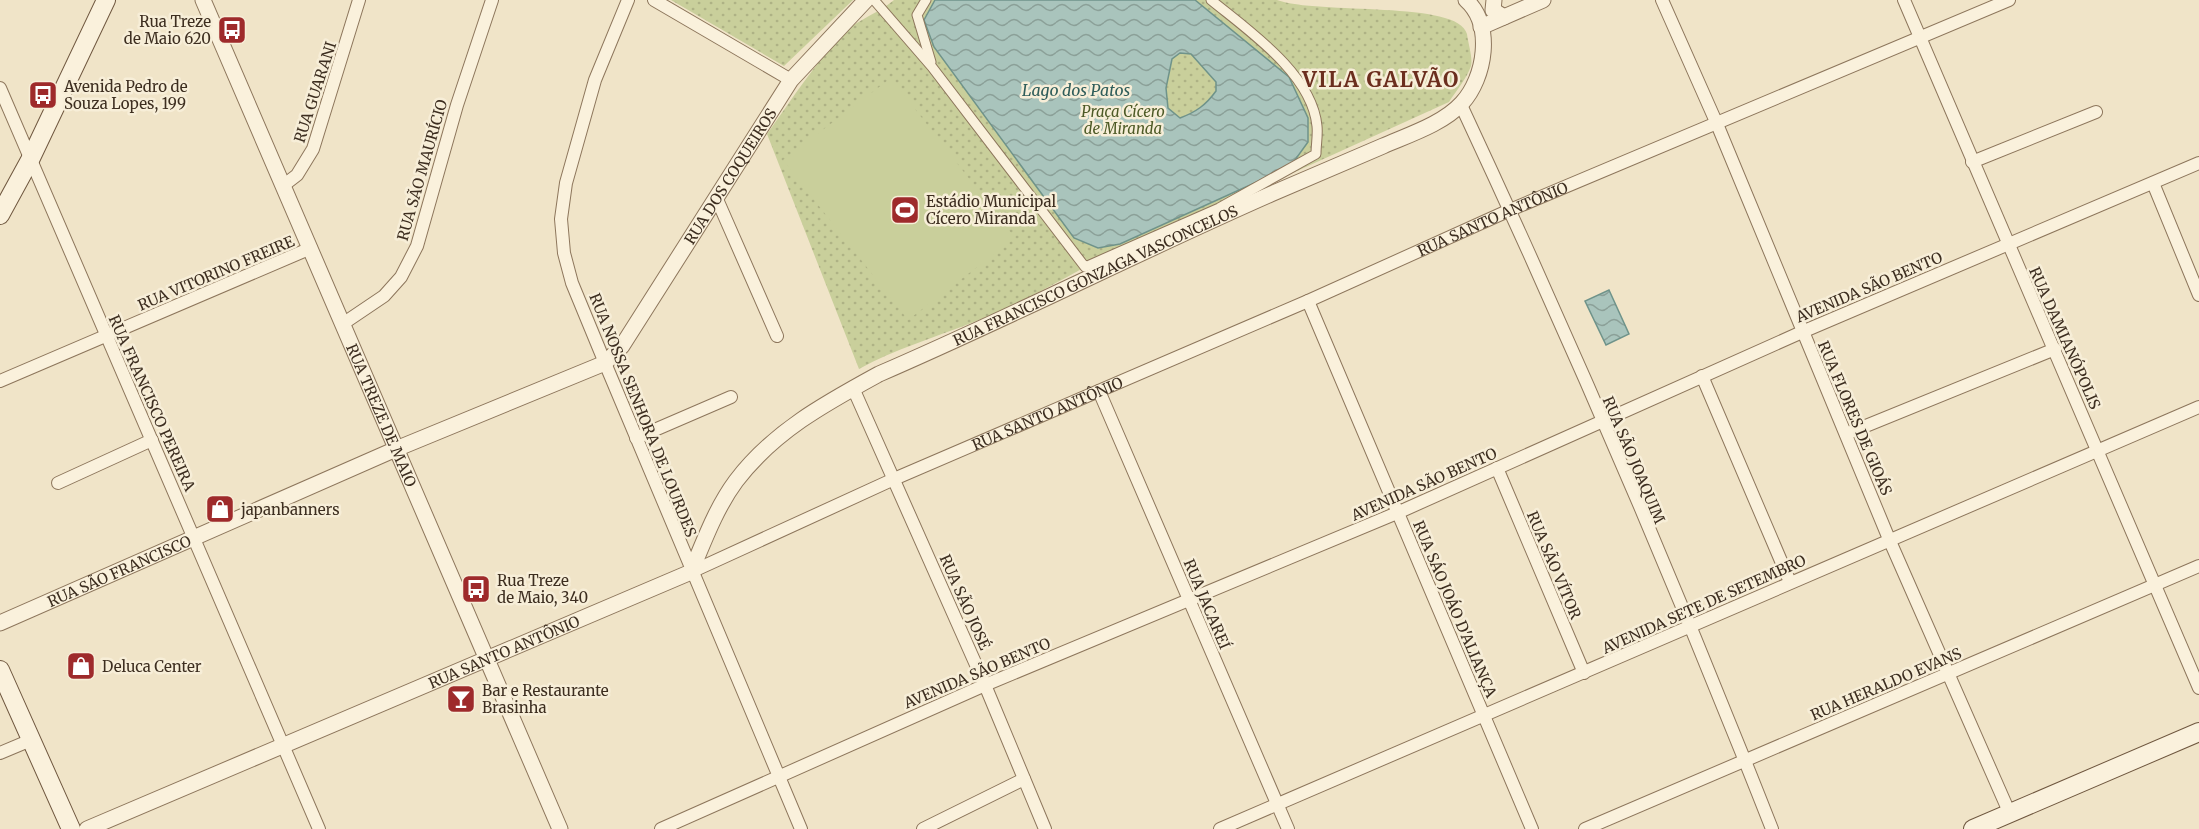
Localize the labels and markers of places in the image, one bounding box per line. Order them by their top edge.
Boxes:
place label: Rua Treze de Maio 620 [124,12,211,48]
bus stop icon: Rua Treze de Maio 620 [216,14,248,46]
place label: Avenida Pedro de Souza Lopes, 199 [63,77,188,113]
bus stop icon: Avenida Pedro de Souza Lopes, 199 [27,79,59,111]
place label: Estádio Municipal Cícero Miranda [926,192,1057,228]
sports icon: Estádio Municipal Cícero Miranda [889,194,921,226]
shop icon: japanbanners [204,493,236,525]
place label: japanbanners [240,500,340,519]
place label: Rua Treze de Maio, 340 [497,571,588,607]
bus stop icon: Rua Treze de Maio, 340 [460,573,492,605]
shop icon: Deluca Center [65,650,97,682]
place label: Deluca Center [102,657,202,676]
place label: Bar e Restaurante Brasinha [482,681,609,717]
bar icon: Bar e Restaurante Brasinha [445,683,477,715]

